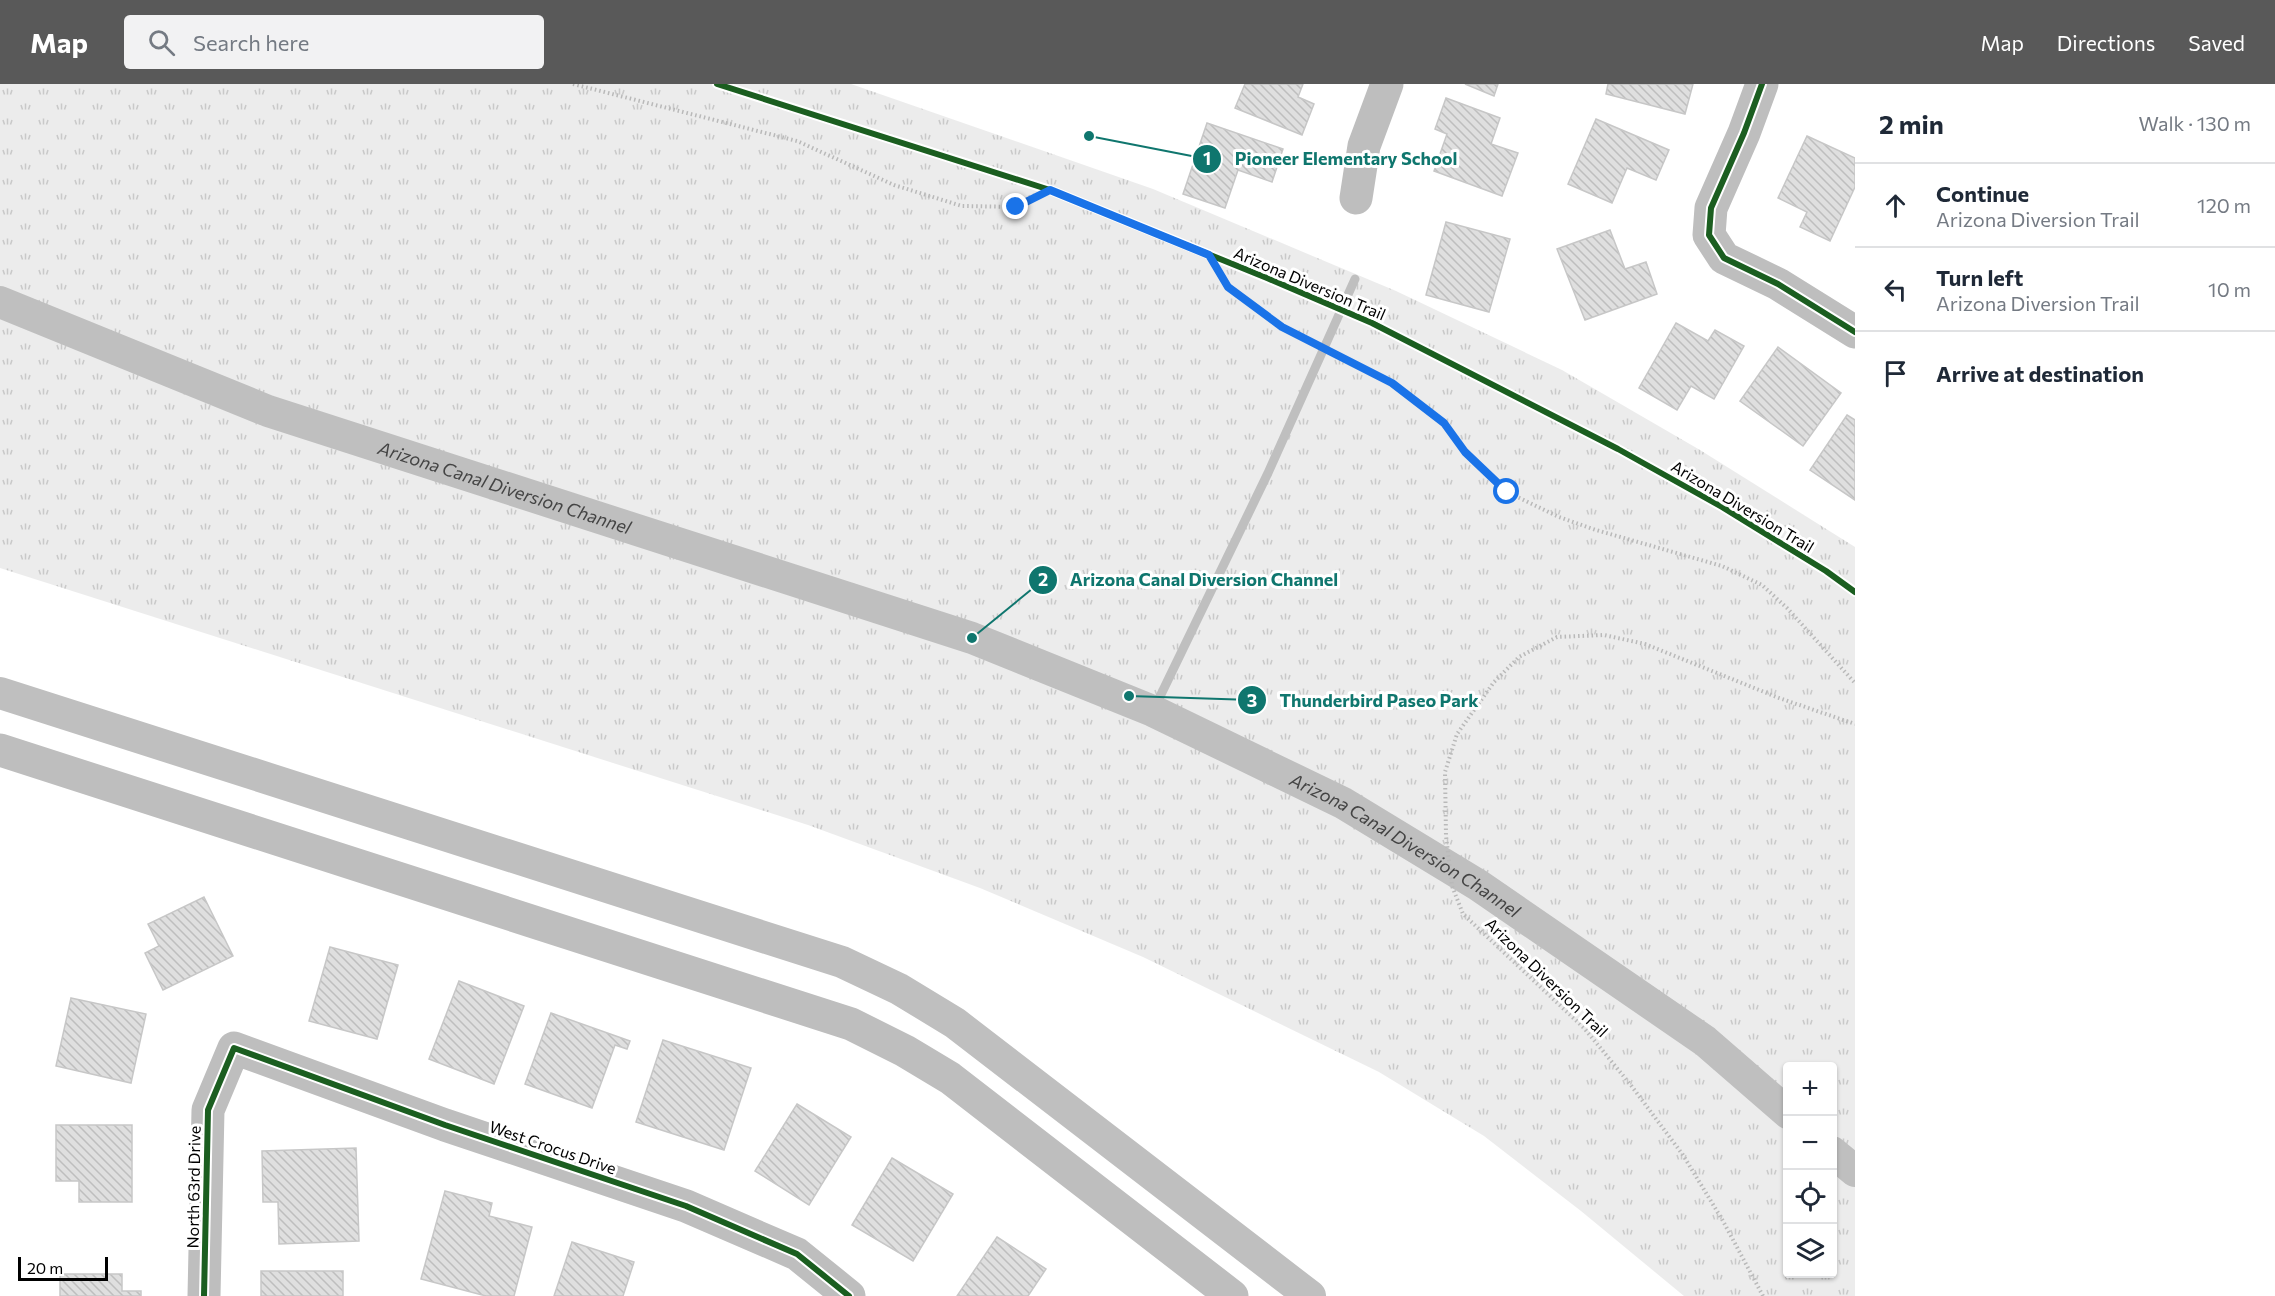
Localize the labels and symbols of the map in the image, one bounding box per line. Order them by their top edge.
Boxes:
callout: Pioneer Elementary School [1192,141,1469,177]
text: 1 [1203,147,1211,169]
text: Pioneer Elementary School [1235,147,1457,169]
route end [1002,193,1028,219]
street label: Arizona Diversion Trail [1231,242,1389,324]
water label: Arizona Canal Diversion Channel [375,436,634,538]
street label: Arizona Diversion Trail [1668,456,1818,556]
route start [1493,478,1519,504]
callout: Arizona Canal Diversion Channel [1028,562,1350,598]
text: 2 [1038,568,1048,590]
text: Arizona Canal Diversion Channel [1070,568,1338,590]
callout: Thunderbird Paseo Park [1237,682,1490,718]
text: 3 [1247,689,1257,711]
text: Thunderbird Paseo Park [1279,689,1479,711]
water label: Arizona Canal Diversion Channel [1286,768,1525,922]
street label: Arizona Diversion Trail [1482,914,1612,1040]
street label: West Crocus Drive [487,1116,619,1178]
street label: North 63rd Drive [182,1125,204,1249]
scale bar [18,1254,108,1282]

